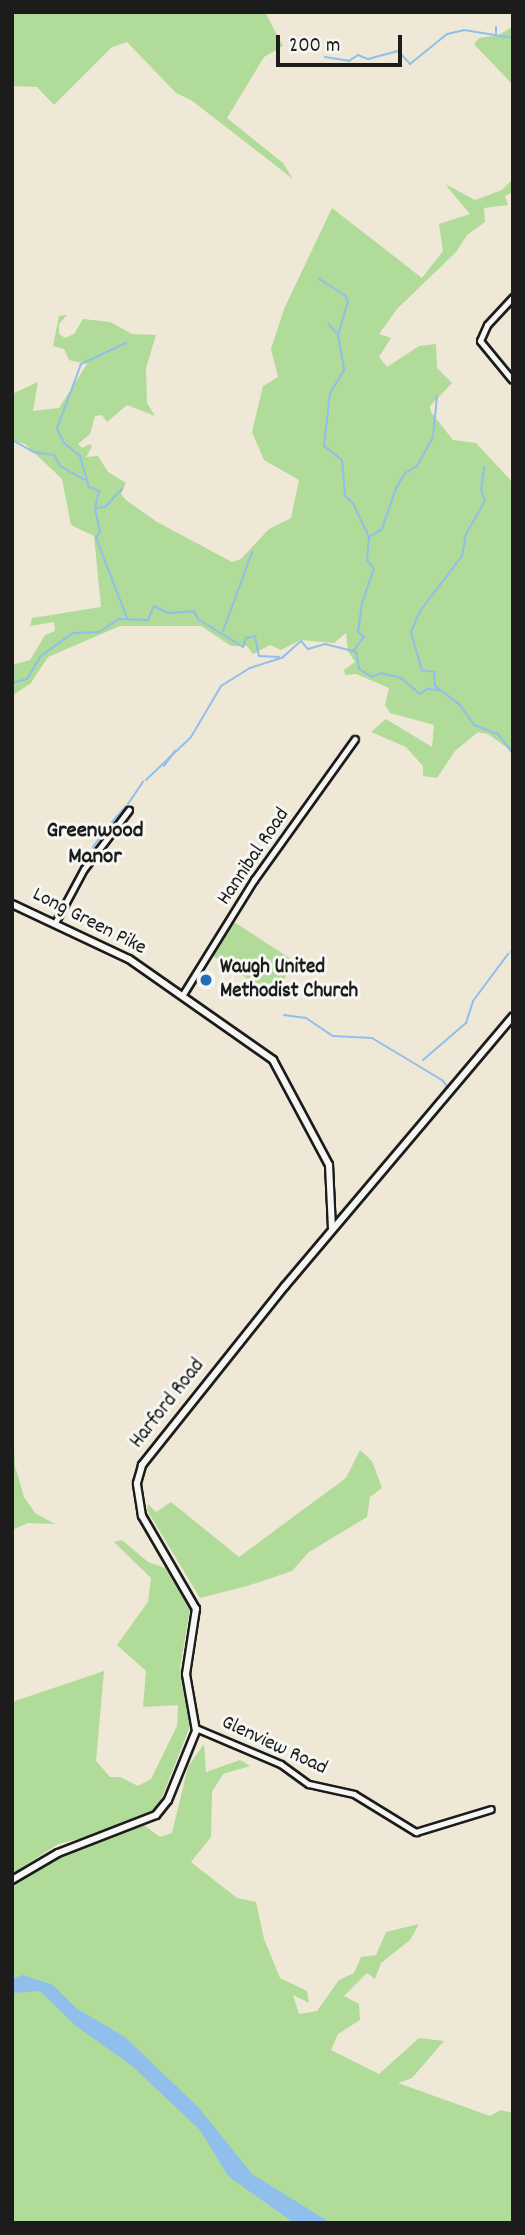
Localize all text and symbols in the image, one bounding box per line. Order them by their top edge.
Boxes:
scale bar [280,21,406,65]
text: 200 m [289,32,340,62]
street label: Hannibal Road [212,804,296,910]
district label: Greenwood Manor [46,818,144,872]
street label: Long Green Pike [28,883,150,961]
place label: Waugh United Methodist Church [220,955,358,1005]
marker: Waugh United Methodist Church [198,972,214,988]
street label: Harford Road [125,1354,211,1454]
street label: Glenview Road [217,1710,331,1782]

